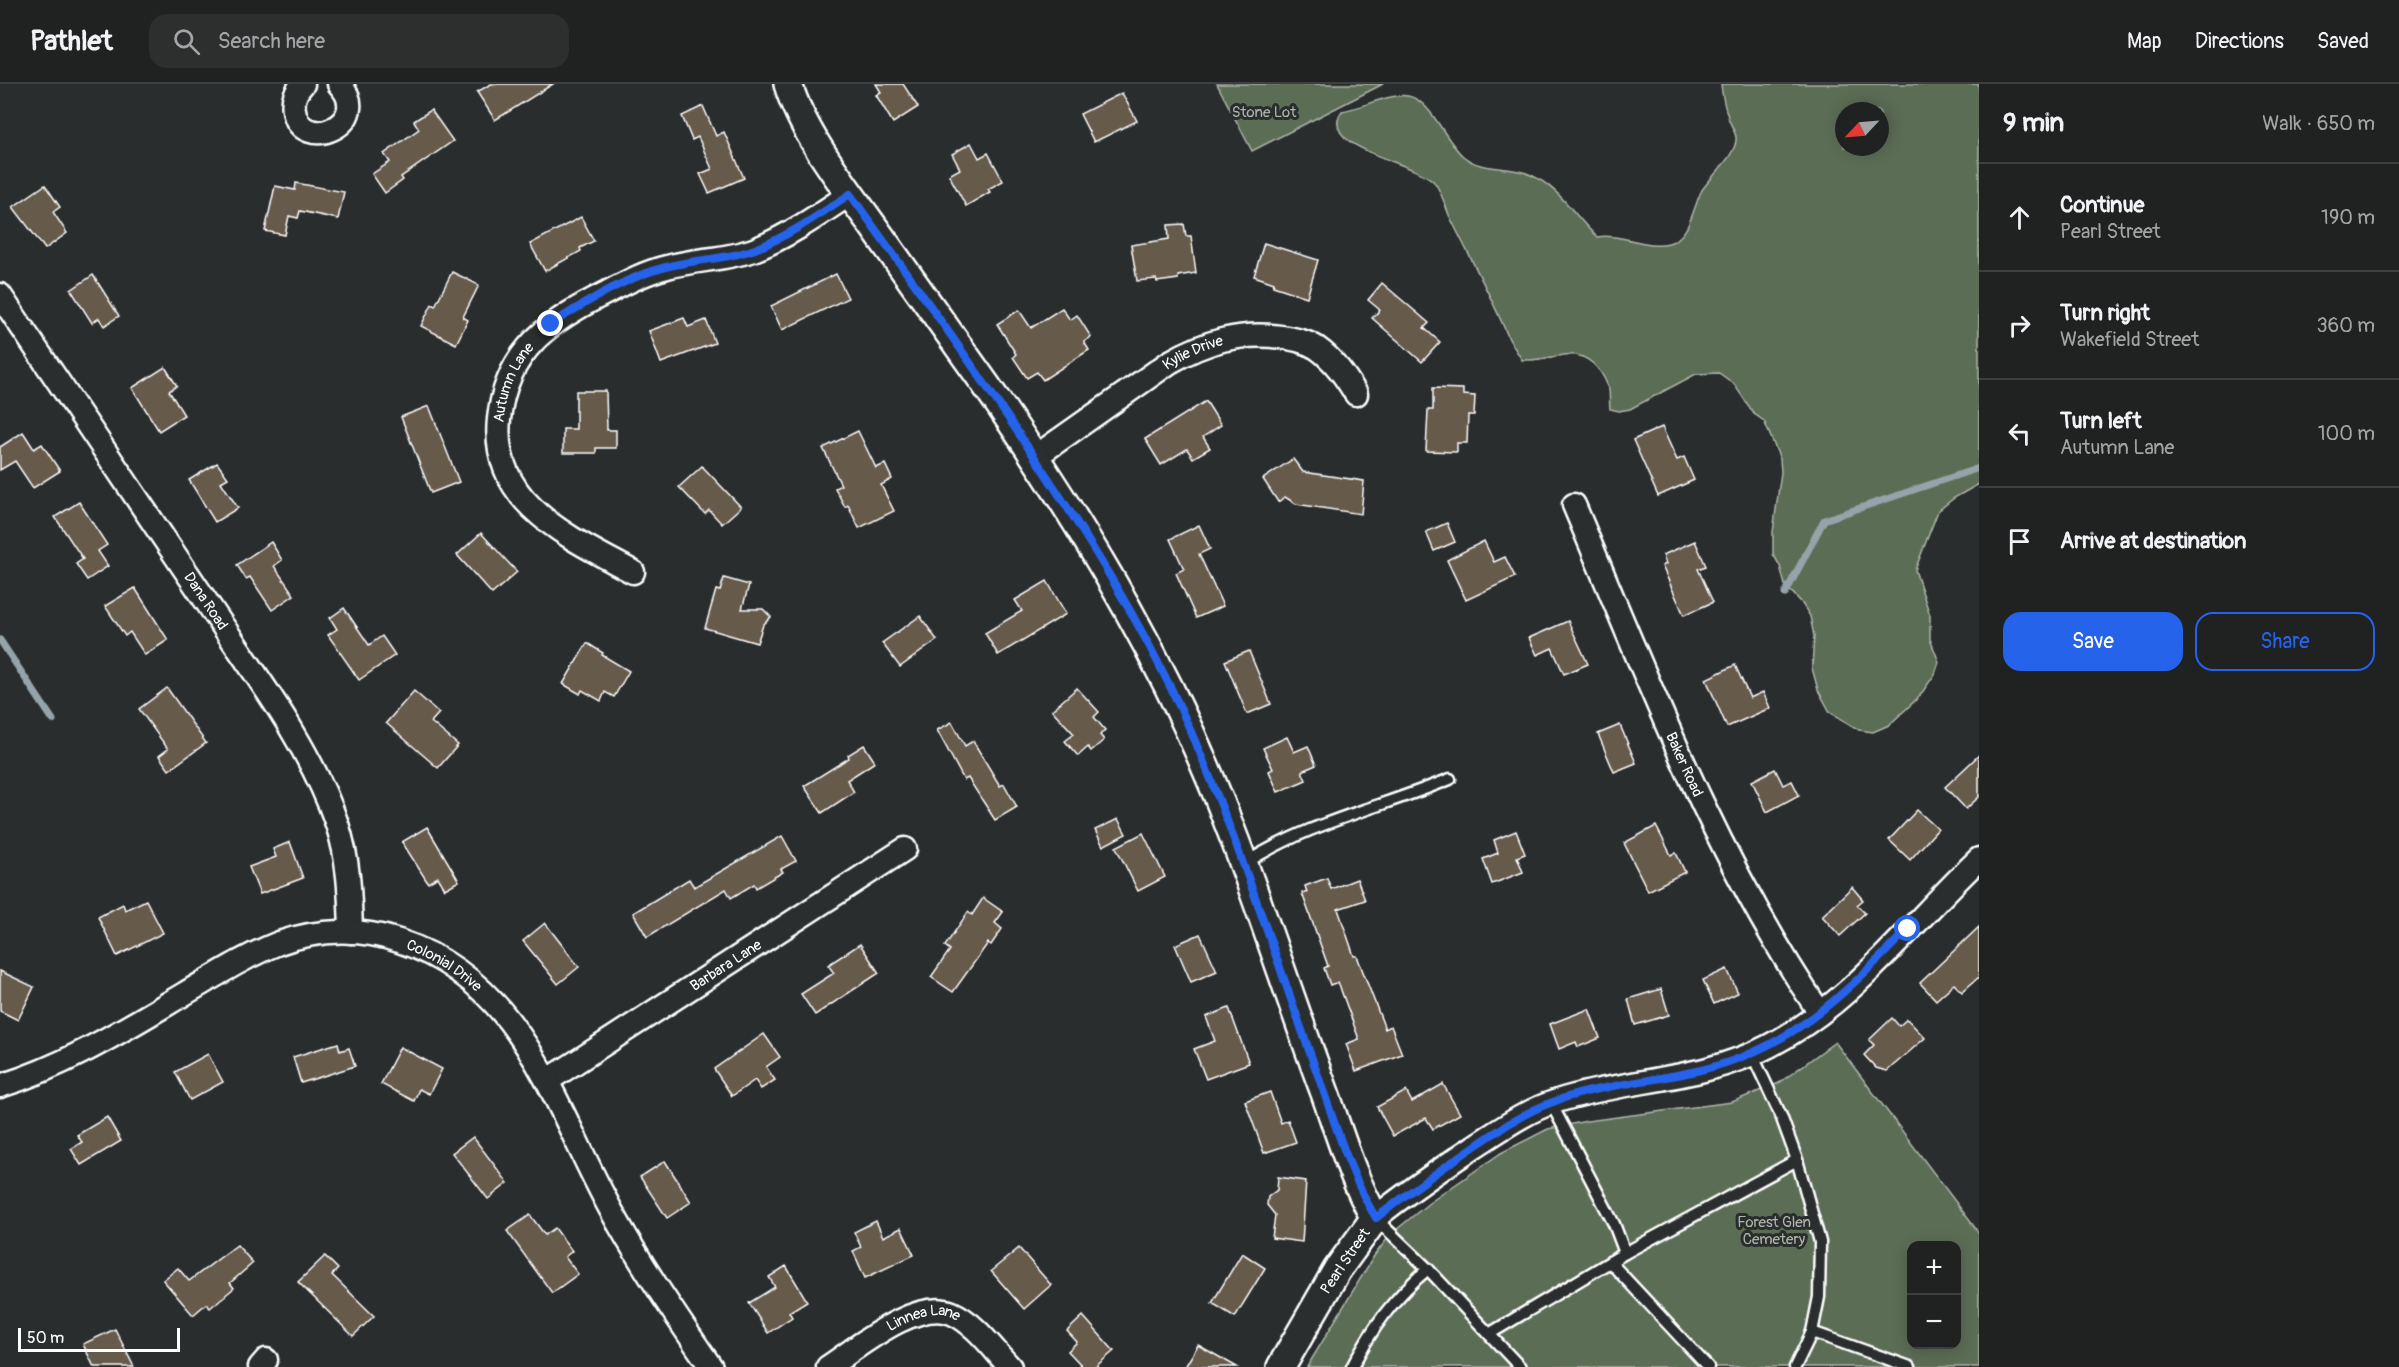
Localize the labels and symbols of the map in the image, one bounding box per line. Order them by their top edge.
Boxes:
north arrow [1835,102,1889,156]
park label: Stone Lot [1232,103,1297,122]
route end [537,310,563,336]
street label: Kylie Drive [1159,331,1226,374]
street label: Autumn Lane [490,338,539,423]
street label: Dana Road [179,569,232,634]
street label: Baker Road [1661,729,1707,800]
route start [1894,915,1920,941]
street label: Colonial Drive [404,935,486,996]
street label: Barbara Lane [687,935,766,996]
park label: Forest Glen Cemetery [1737,1213,1811,1249]
street label: Pearl Street [1316,1224,1375,1298]
street label: Linnea Lane [883,1301,964,1336]
scale bar [18,1325,180,1352]

